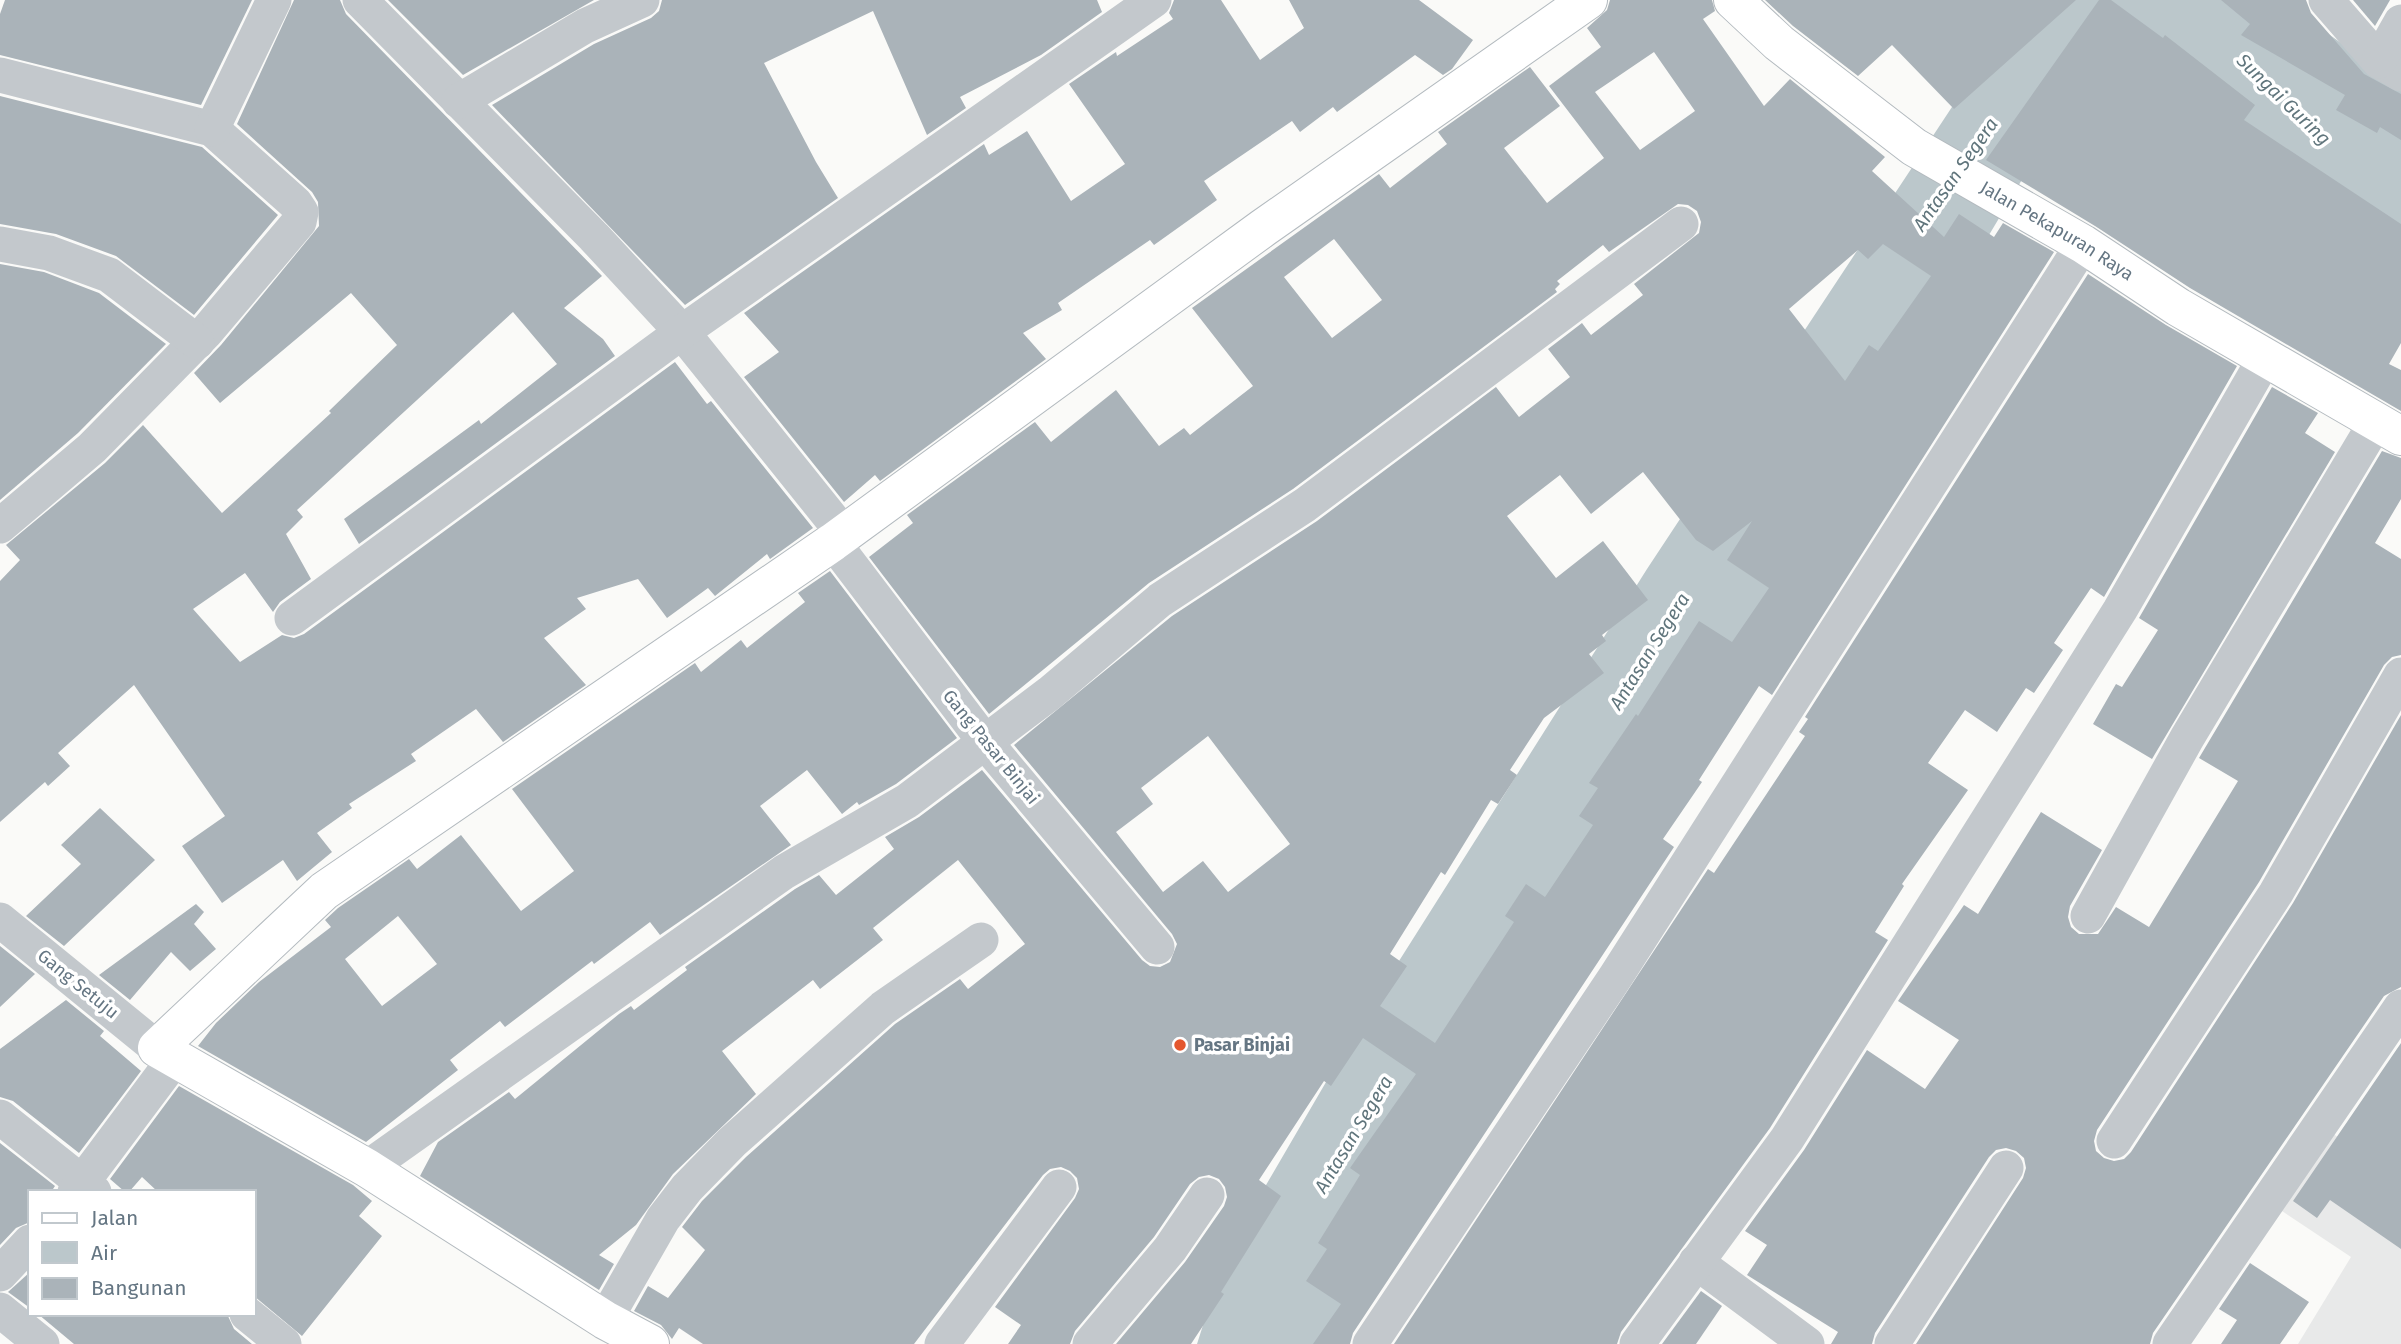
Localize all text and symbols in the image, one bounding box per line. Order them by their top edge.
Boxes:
water label: Sungai Guring [2231,48,2335,150]
water label: Antasan Segera [1907,113,2003,236]
street label: Jalan Pekapuran Raya [1976,176,2138,285]
water label: Antasan Segera [1604,589,1694,715]
street label: Gang Pasar Binjai [938,685,1044,809]
street label: Gang Setuju [33,945,123,1023]
place label: Pasar Binjai [1194,1034,1290,1056]
marker: Pasar Binjai [1172,1037,1188,1053]
water label: Antasan Segera [1309,1071,1397,1198]
legend [28,1190,256,1316]
text: Jalan [91,1205,138,1231]
text: Air [91,1240,117,1266]
text: Bangunan [91,1275,186,1301]

